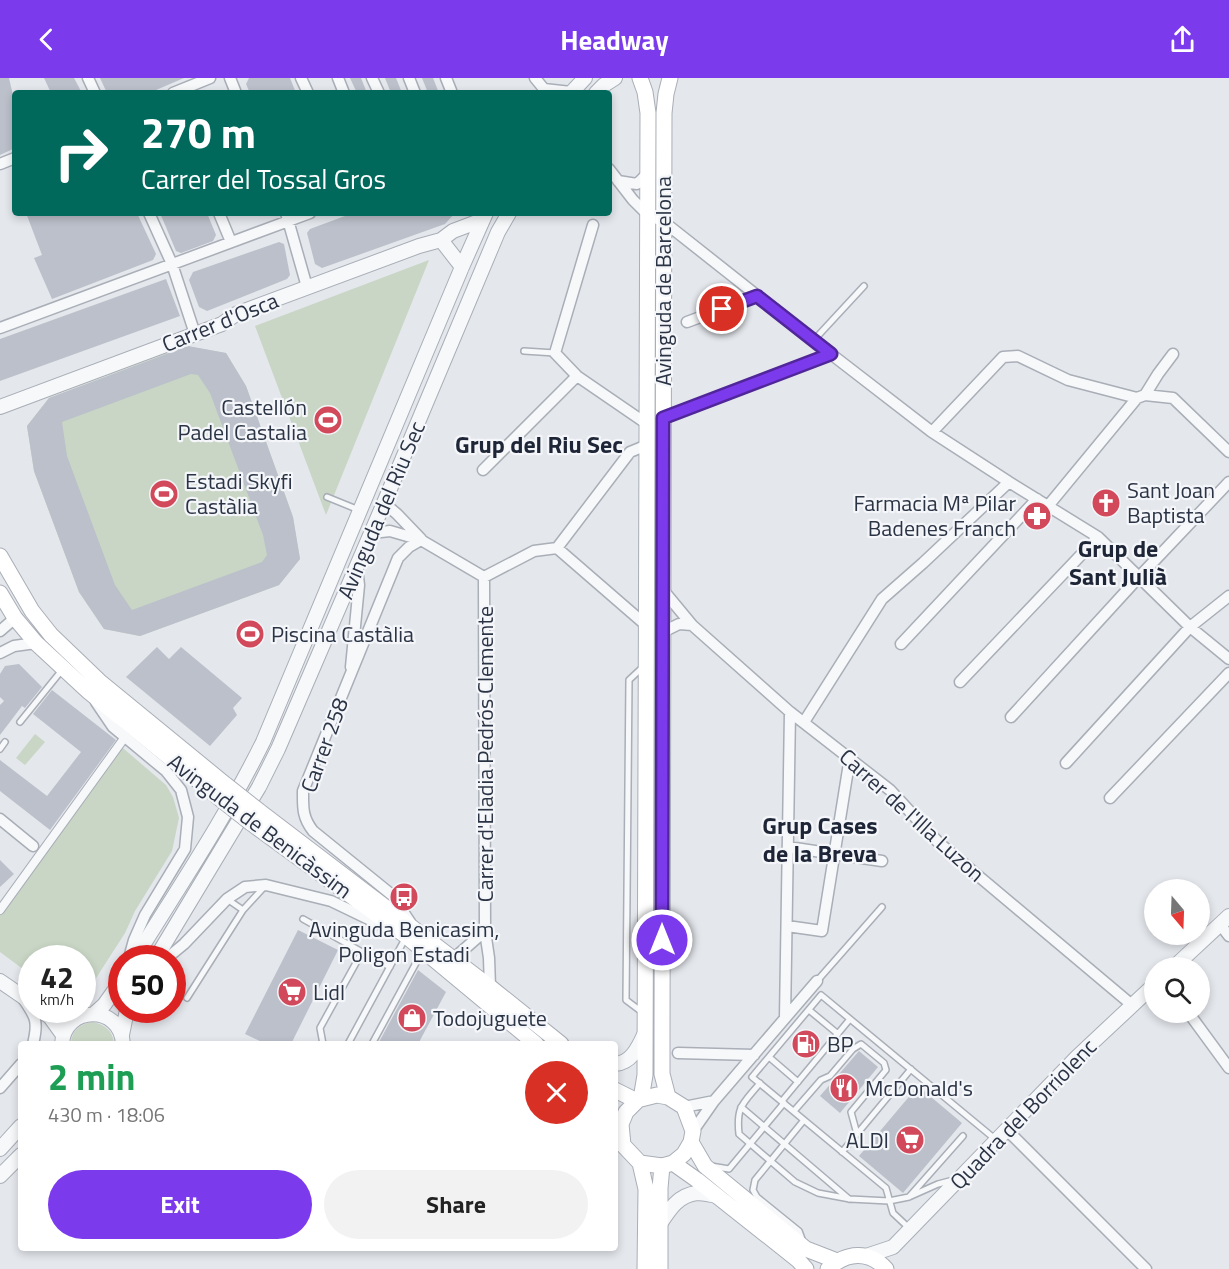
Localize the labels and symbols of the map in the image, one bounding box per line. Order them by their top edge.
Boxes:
street label: Avinguda de Barcelona [646,176,680,386]
street label: Carrer d'Osca [157,283,283,361]
pin [696,283,747,334]
place label: Castellón Padel Castalia [177,390,307,449]
sports icon: Castellón Padel Castalia [312,404,344,436]
street label: Avinguda del Riu Sec [328,416,434,604]
district label: Grup del Riu Sec [455,426,623,462]
place label: Estadi Skyfi Castàlia [185,464,293,523]
place label: Sant Joan Baptista [1127,473,1215,532]
sports icon: Estadi Skyfi Castàlia [148,478,180,510]
place label: Farmacia Mª Pilar Badenes Franch [853,486,1016,545]
church icon: Sant Joan Baptista [1090,487,1122,519]
pharmacy icon: Farmacia Mª Pilar Badenes Franch [1021,500,1053,532]
district label: Grup de Sant Julià [1069,530,1167,594]
street label: Carrer d'Eladia Pedrós Clemente [468,606,502,902]
place label: Piscina Castàlia [271,617,414,651]
sports icon: Piscina Castàlia [234,618,266,650]
street label: Carrer 258 [291,693,357,797]
street label: Carrer de l'Illa Luzon [832,740,992,890]
street label: Avinguda de Benicàssim [160,745,360,907]
district label: Grup Cases de la Breva [762,807,878,871]
north arrow [1144,879,1210,945]
bus stop icon: Avinguda Benicasim, Poligon Estadi [388,881,420,913]
position arrow [630,908,694,972]
place label: Avinguda Benicasim, Poligon Estadi [309,912,499,971]
speed limit sign: 50 [108,945,186,1023]
place label: Lidl [313,975,345,1009]
supermarket icon: Lidl [276,976,308,1008]
place label: Todojuguete [433,1001,547,1035]
shop icon: Todojuguete [396,1002,428,1034]
place label: BP [827,1027,854,1061]
fuel station icon: BP [790,1028,822,1060]
street label: Quadra del Borriolenc [942,1030,1104,1198]
place label: McDonald's [865,1071,973,1105]
restaurant icon: McDonald's [828,1072,860,1104]
place label: ALDI [846,1123,889,1157]
supermarket icon: ALDI [894,1124,926,1156]

